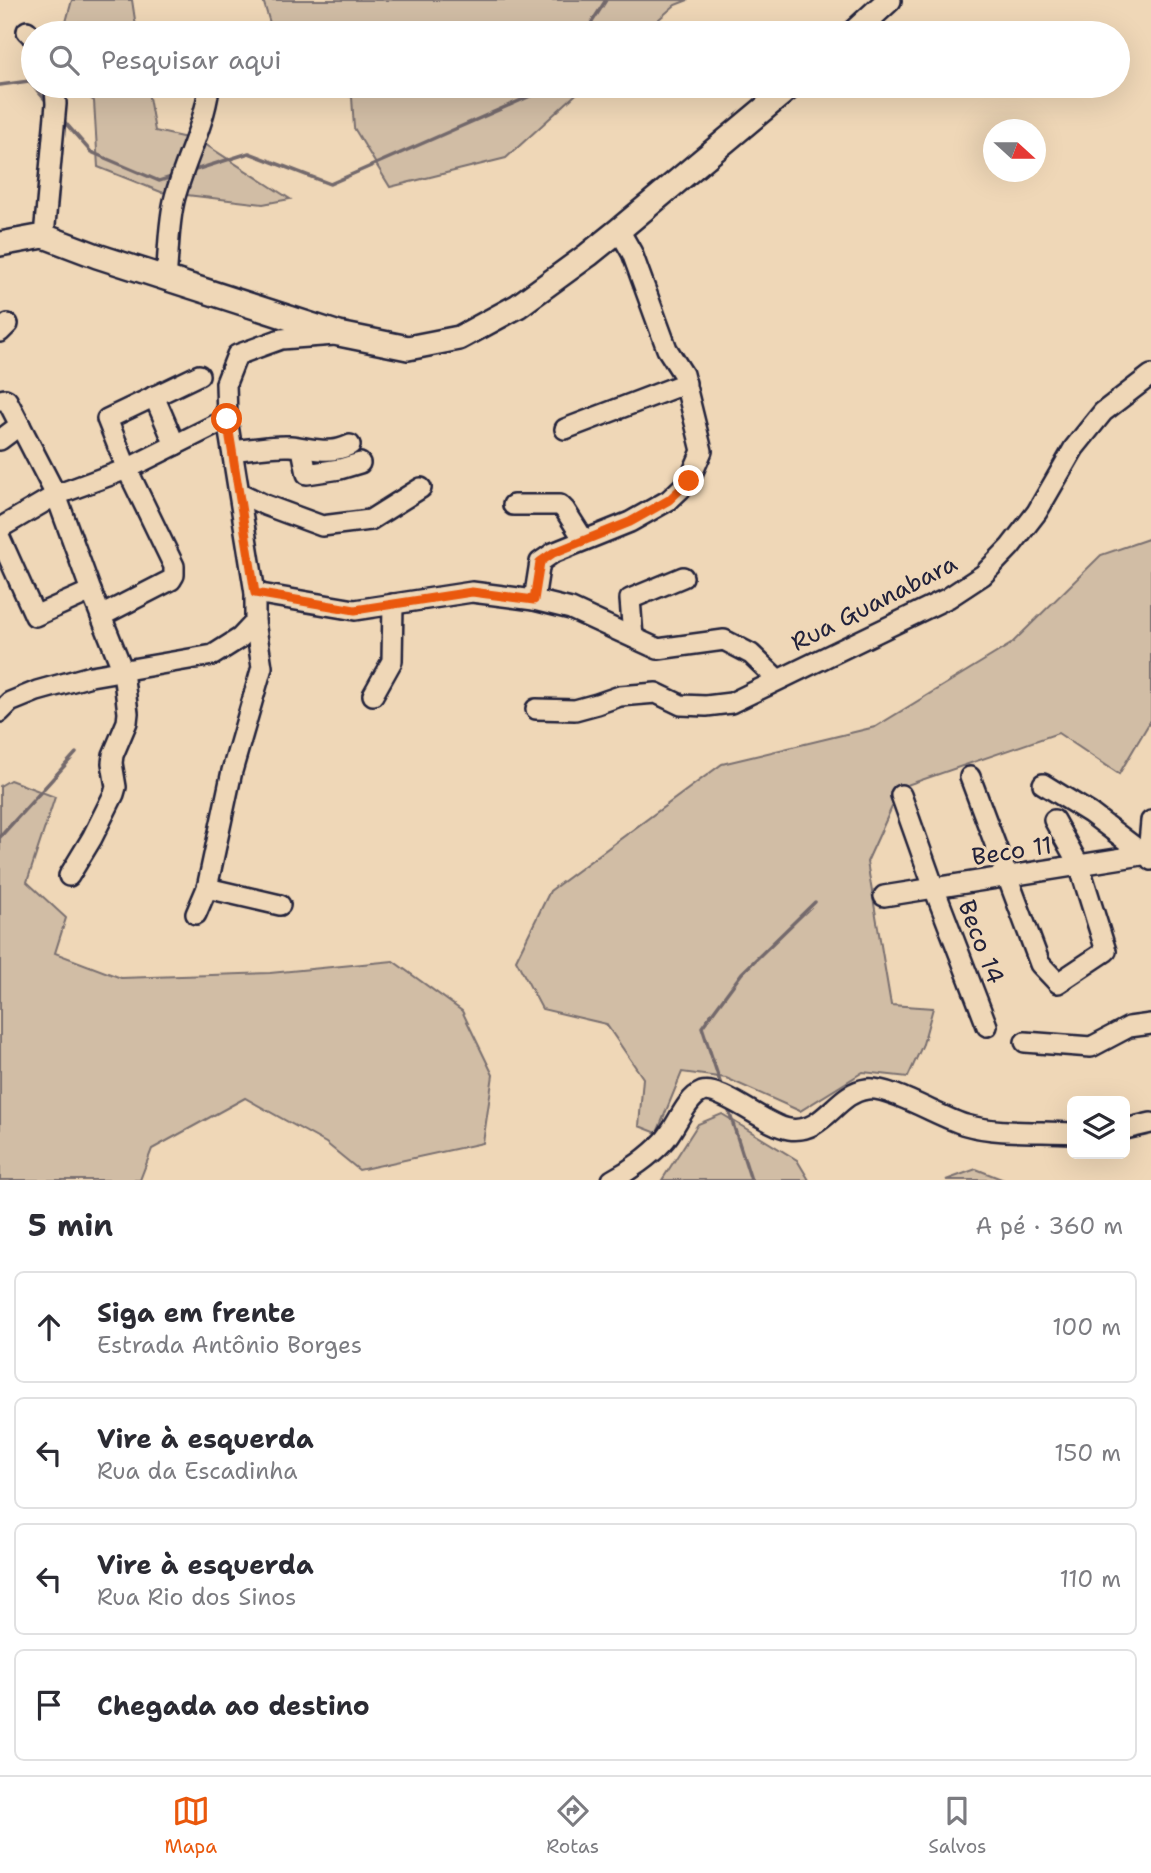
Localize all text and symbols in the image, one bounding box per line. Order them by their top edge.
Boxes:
search box [21,21,1130,98]
icon: search [45,41,83,79]
text: Pesquisar aqui [101,42,282,77]
north arrow [983,119,1046,182]
route start [211,403,242,434]
route end [673,465,704,496]
street label: Rua Guanabara [786,547,963,659]
street label: Beco 11 [970,829,1054,873]
street label: Beco 14 [950,895,1012,989]
map controls [1067,1096,1130,1159]
button: layers [1067,1096,1130,1159]
text: 5 min [28,1205,113,1246]
text: A pé · 360 m [976,1211,1123,1241]
text: Siga em frente [97,1295,296,1330]
icon: ahead [30,1308,68,1346]
text: 100 m [1052,1312,1121,1342]
text: Estrada Antônio Borges [97,1330,362,1360]
text: Vire à esquerda [97,1421,314,1456]
icon: left [30,1434,68,1472]
text: 150 m [1054,1438,1121,1468]
text: Rua da Escadinha [97,1456,298,1486]
text: Vire à esquerda [97,1547,314,1582]
icon: left [30,1560,68,1598]
text: 110 m [1059,1564,1121,1594]
text: Rua Rio dos Sinos [97,1582,296,1612]
icon: arrive [30,1686,68,1724]
text: Chegada ao destino [97,1688,370,1723]
tab: Mapa [165,1792,217,1859]
tab: Rotas [546,1792,599,1859]
tab: Salvos [928,1792,986,1859]

